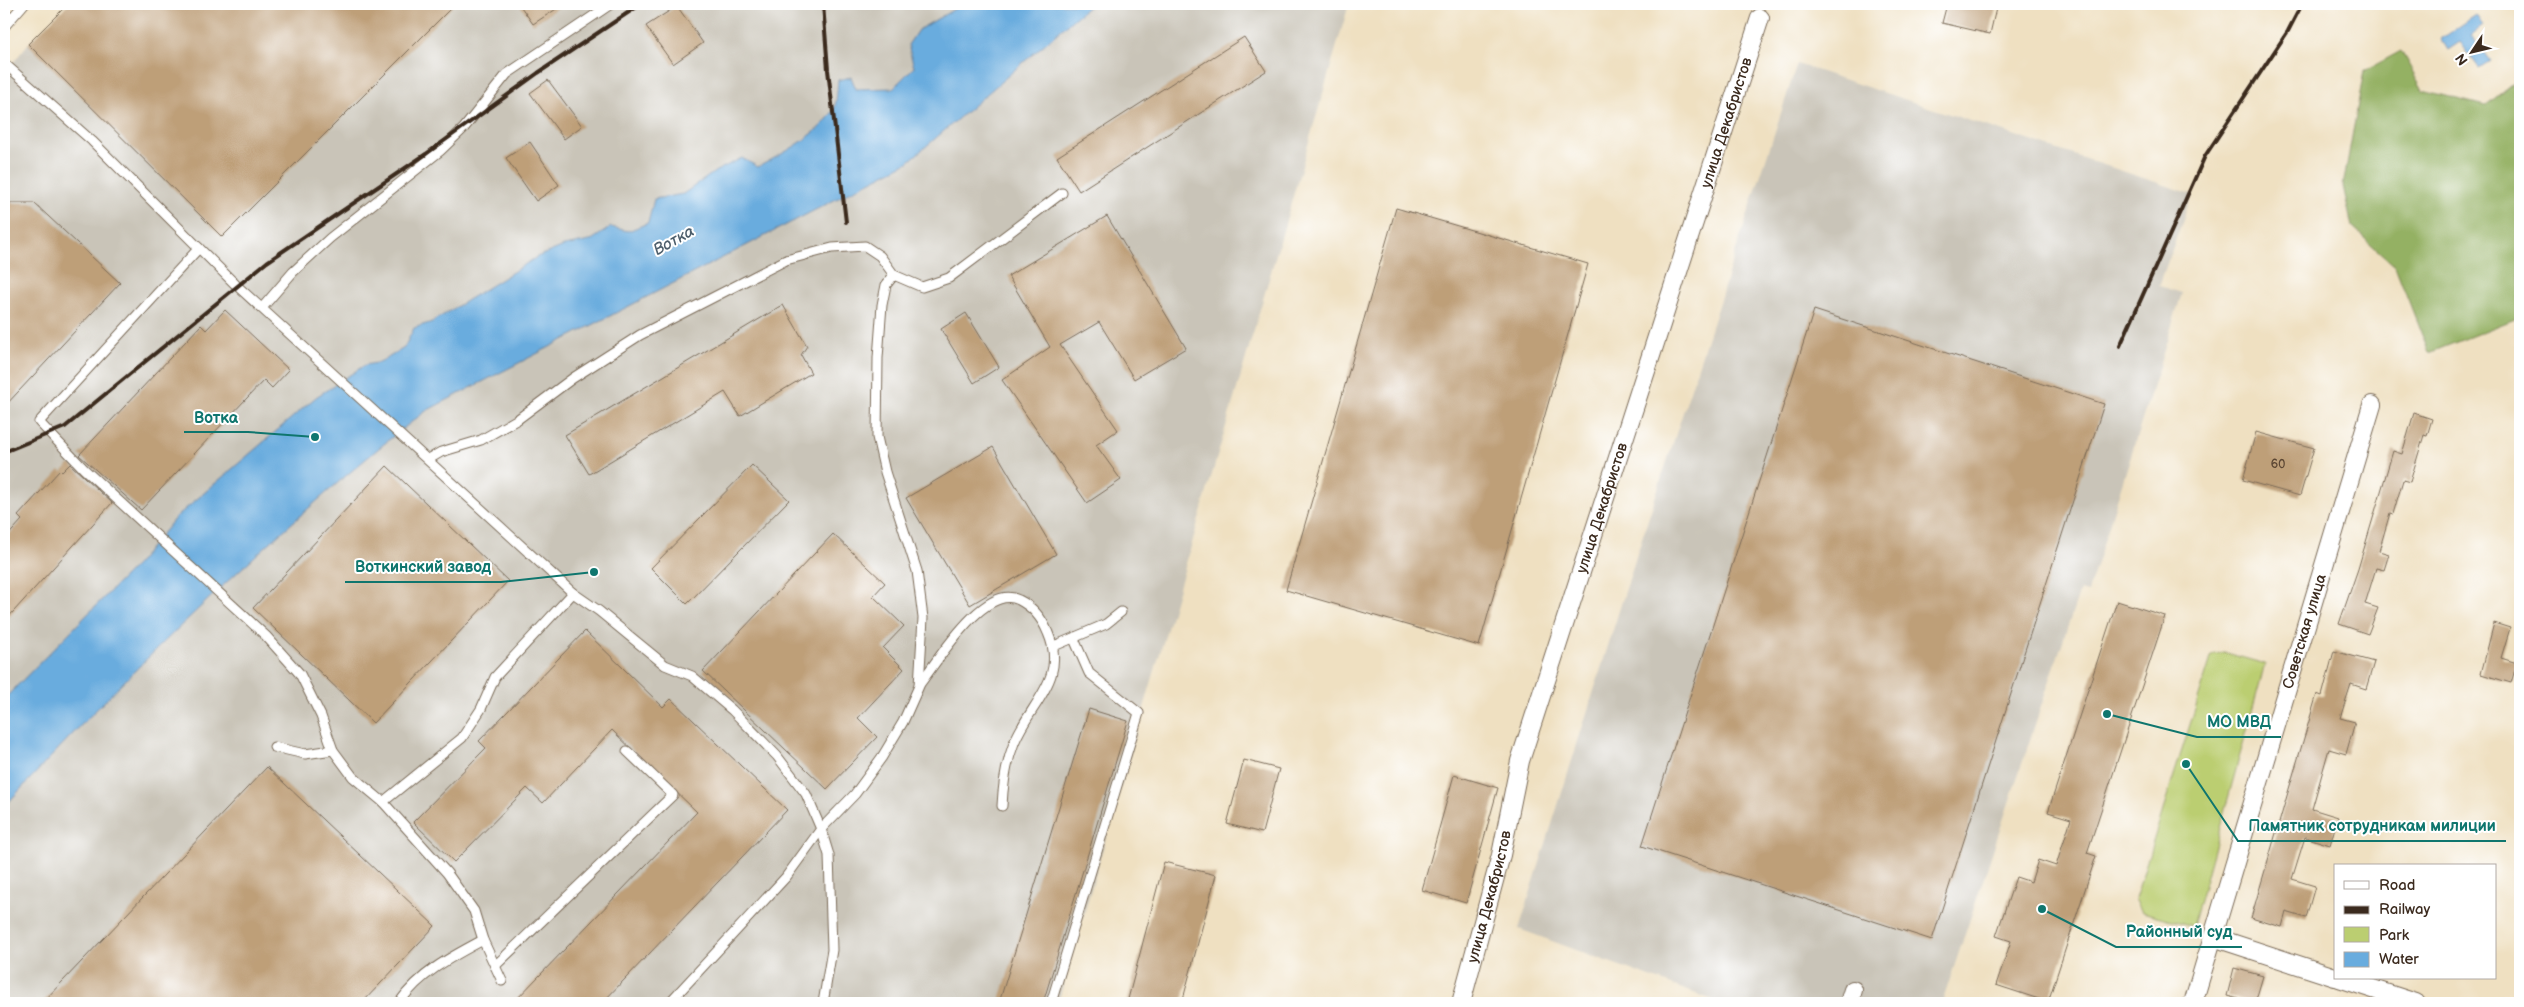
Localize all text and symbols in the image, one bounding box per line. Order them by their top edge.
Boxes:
north arrow [2446,28,2496,78]
text: N [2452,50,2472,68]
street label: улица Декабристов [1696,55,1756,190]
water label: Вотка [650,222,698,260]
callout: Вотка [184,401,248,432]
text: Вотка [194,409,239,428]
street label: улица Декабристов [1572,440,1632,576]
house number: 60 [2271,457,2285,472]
callout: Воткинский завод [345,551,501,582]
text: Воткинский завод [355,558,491,577]
street label: Советская улица [2278,572,2330,691]
callout: МО МВД [2197,706,2281,737]
text: МО МВД [2207,713,2272,732]
callout: Памятник сотрудникам милиции [2238,810,2506,841]
text: Памятник сотрудникам милиции [2248,817,2496,836]
street label: улица Декабристов [1463,829,1515,965]
legend [2334,864,2496,980]
text: Road [2379,876,2415,895]
text: Railway [2379,900,2430,919]
callout: Районный суд [2116,916,2242,947]
text: Районный суд [2126,923,2233,942]
text: Park [2379,926,2410,945]
text: Water [2379,950,2419,969]

